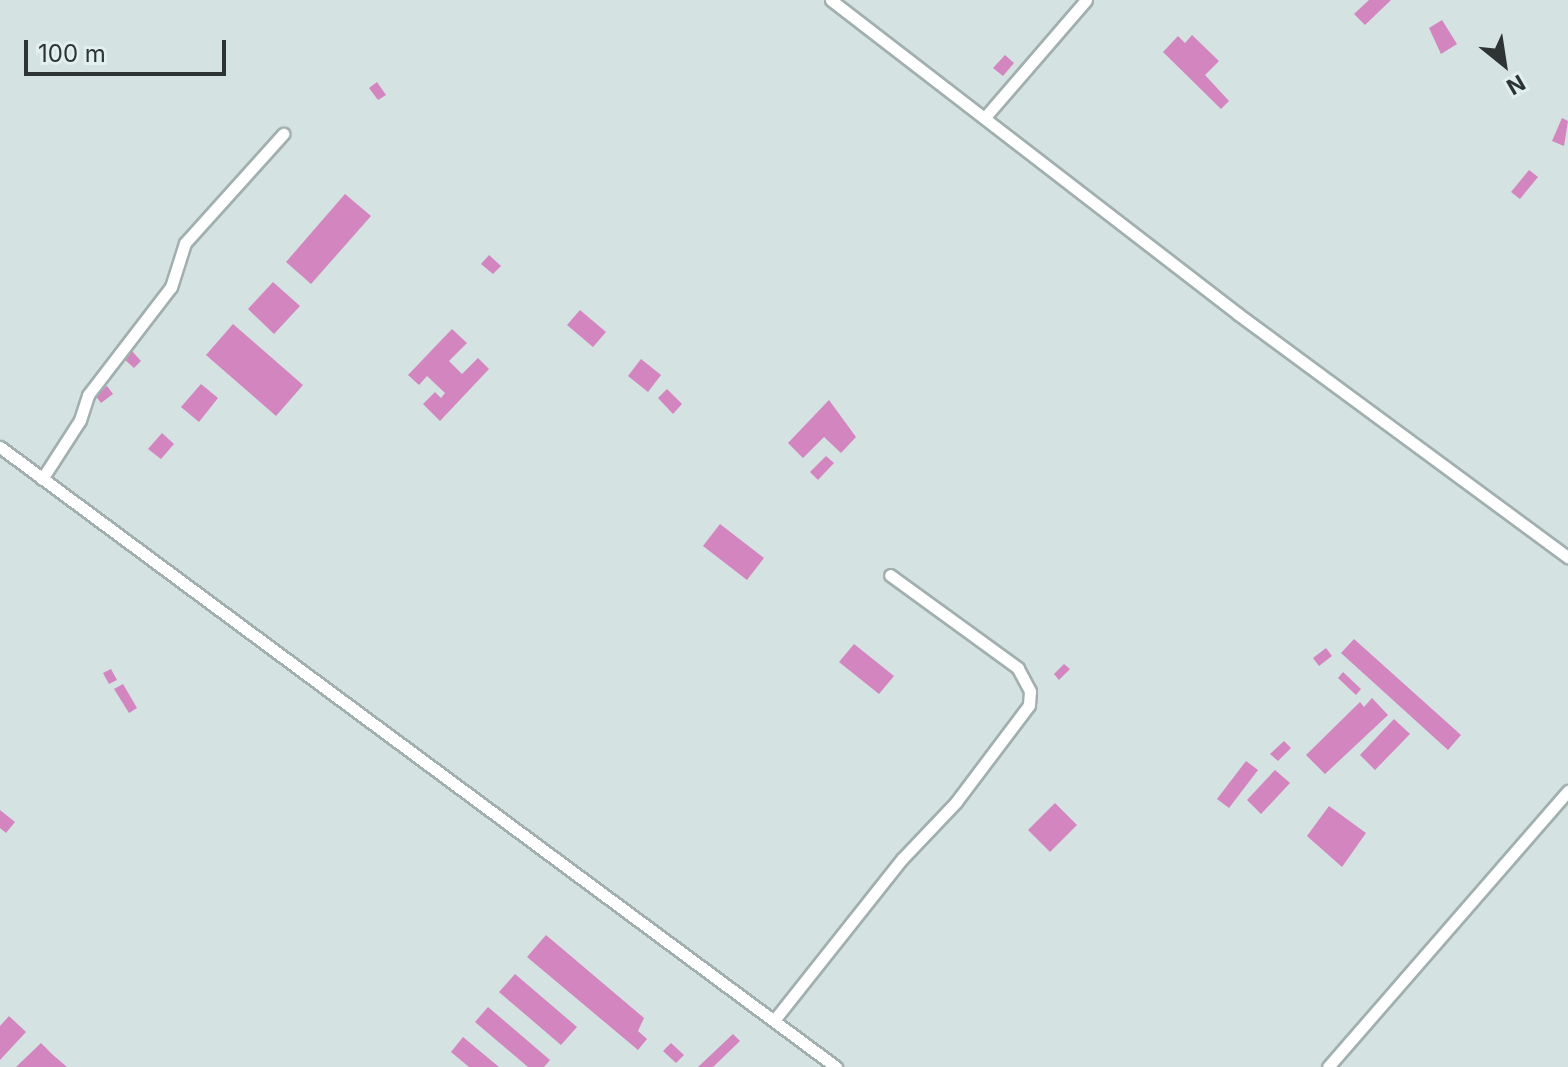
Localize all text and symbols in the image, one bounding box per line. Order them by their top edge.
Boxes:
scale bar [28,24,230,74]
north arrow [1464,24,1544,104]
text: 100 m [38,39,106,68]
text: N [1502,69,1530,100]

